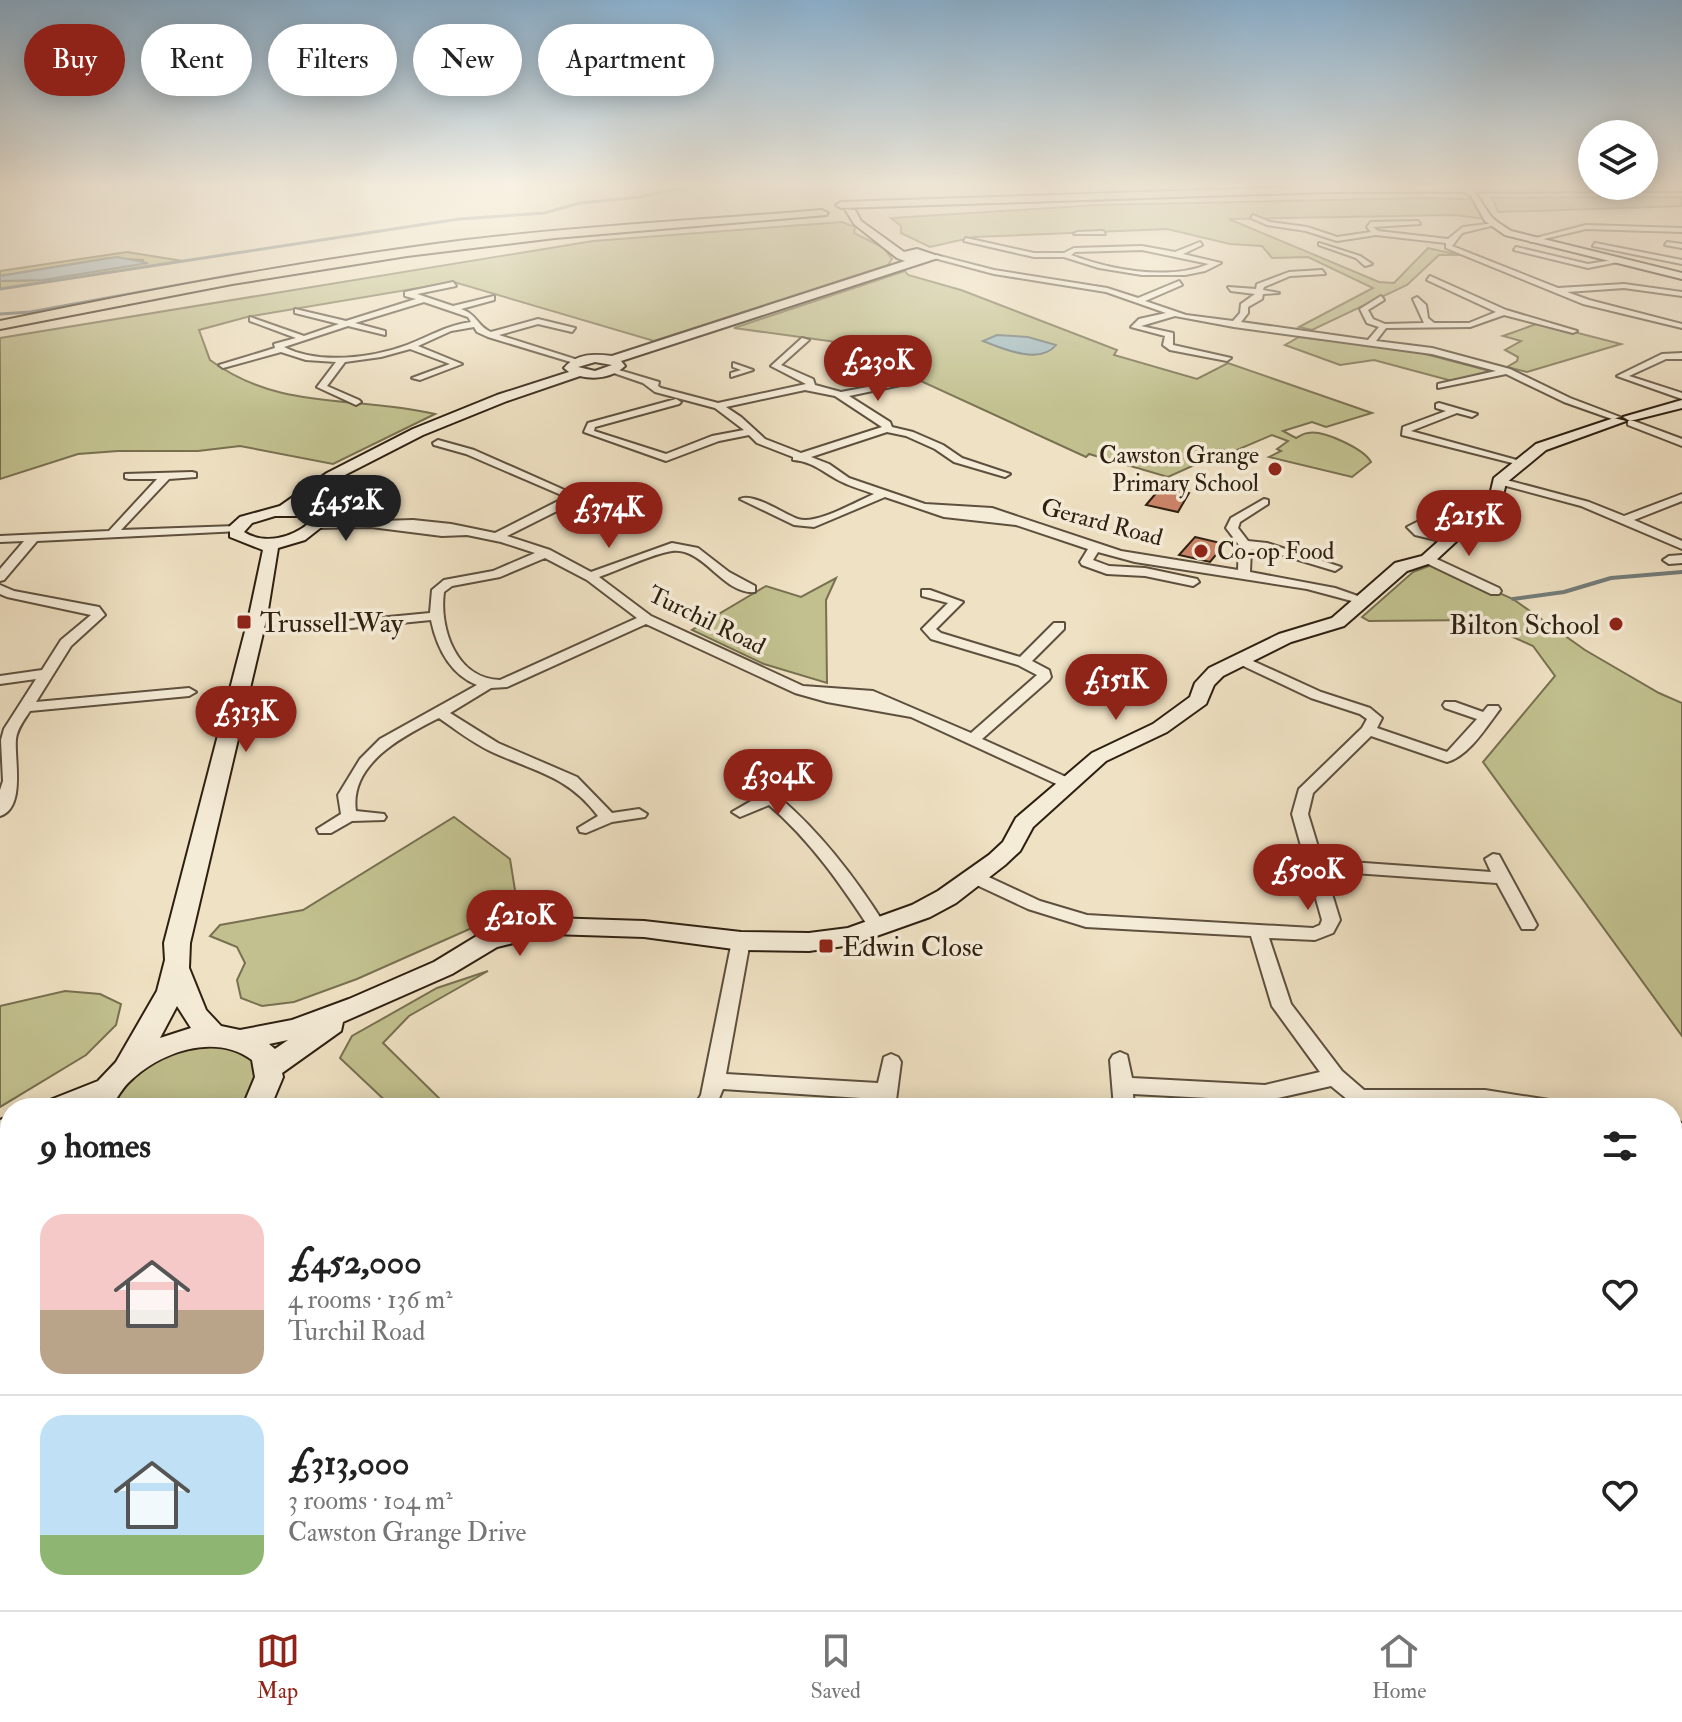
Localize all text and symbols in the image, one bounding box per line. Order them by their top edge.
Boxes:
chip: Buy [24,24,125,96]
chip: Rent [141,24,252,96]
chip: Filters [268,24,397,96]
chip: New [413,24,522,96]
chip: Apartment [538,24,714,96]
map controls [1578,120,1658,200]
button: layers [1578,120,1658,200]
pin: £230K [822,335,934,403]
text: £230K [842,345,914,377]
place label: Cawston Grange Primary School [1099,440,1259,499]
marker: Cawston Grange Primary School [1266,460,1284,478]
pin: £452K [290,475,402,543]
pin: £374K [553,482,665,550]
text: £452K [309,485,383,517]
pin: £215K [1413,490,1525,558]
street label: Gerard Road [1038,491,1166,554]
text: £374K [574,492,644,524]
text: £215K [1434,500,1504,532]
place label: Co-op Food [1217,536,1335,567]
marker: Co-op Food [1192,542,1210,560]
street label: Turchil Road [643,579,771,662]
place label: Trussell Way [260,606,404,641]
place label: Bilton School [1449,608,1600,643]
marker: Trussell Way [235,613,253,631]
marker: Bilton School [1607,615,1625,633]
pin: £151K [1060,654,1172,722]
text: £151K [1083,664,1149,696]
pin: £313K [190,686,302,754]
text: £313K [214,696,278,728]
pin: £304K [722,749,834,817]
text: £304K [742,759,814,791]
pin: £500K [1252,844,1364,912]
text: £500K [1271,854,1345,886]
pin: £210K [464,890,576,958]
text: £210K [484,900,556,932]
place label: Edwin Close [842,930,983,965]
marker: Edwin Close [817,937,835,955]
icon: filters [1598,1124,1642,1168]
text: 9 homes [40,1125,151,1168]
text: £452,000 [288,1241,422,1284]
icon: home [104,1246,200,1342]
icon: heart [1598,1272,1642,1316]
text: 4 rooms · 136 m² [288,1284,453,1316]
text: Turchil Road [288,1316,425,1348]
text: £313,000 [288,1442,410,1485]
icon: home [104,1447,200,1543]
icon: heart [1598,1473,1642,1517]
text: 3 rooms · 104 m² [288,1485,453,1517]
text: Cawston Grange Drive [288,1517,526,1549]
tab: Map [256,1629,300,1705]
tab: Saved [811,1629,861,1705]
tab: Home [1372,1629,1426,1705]

